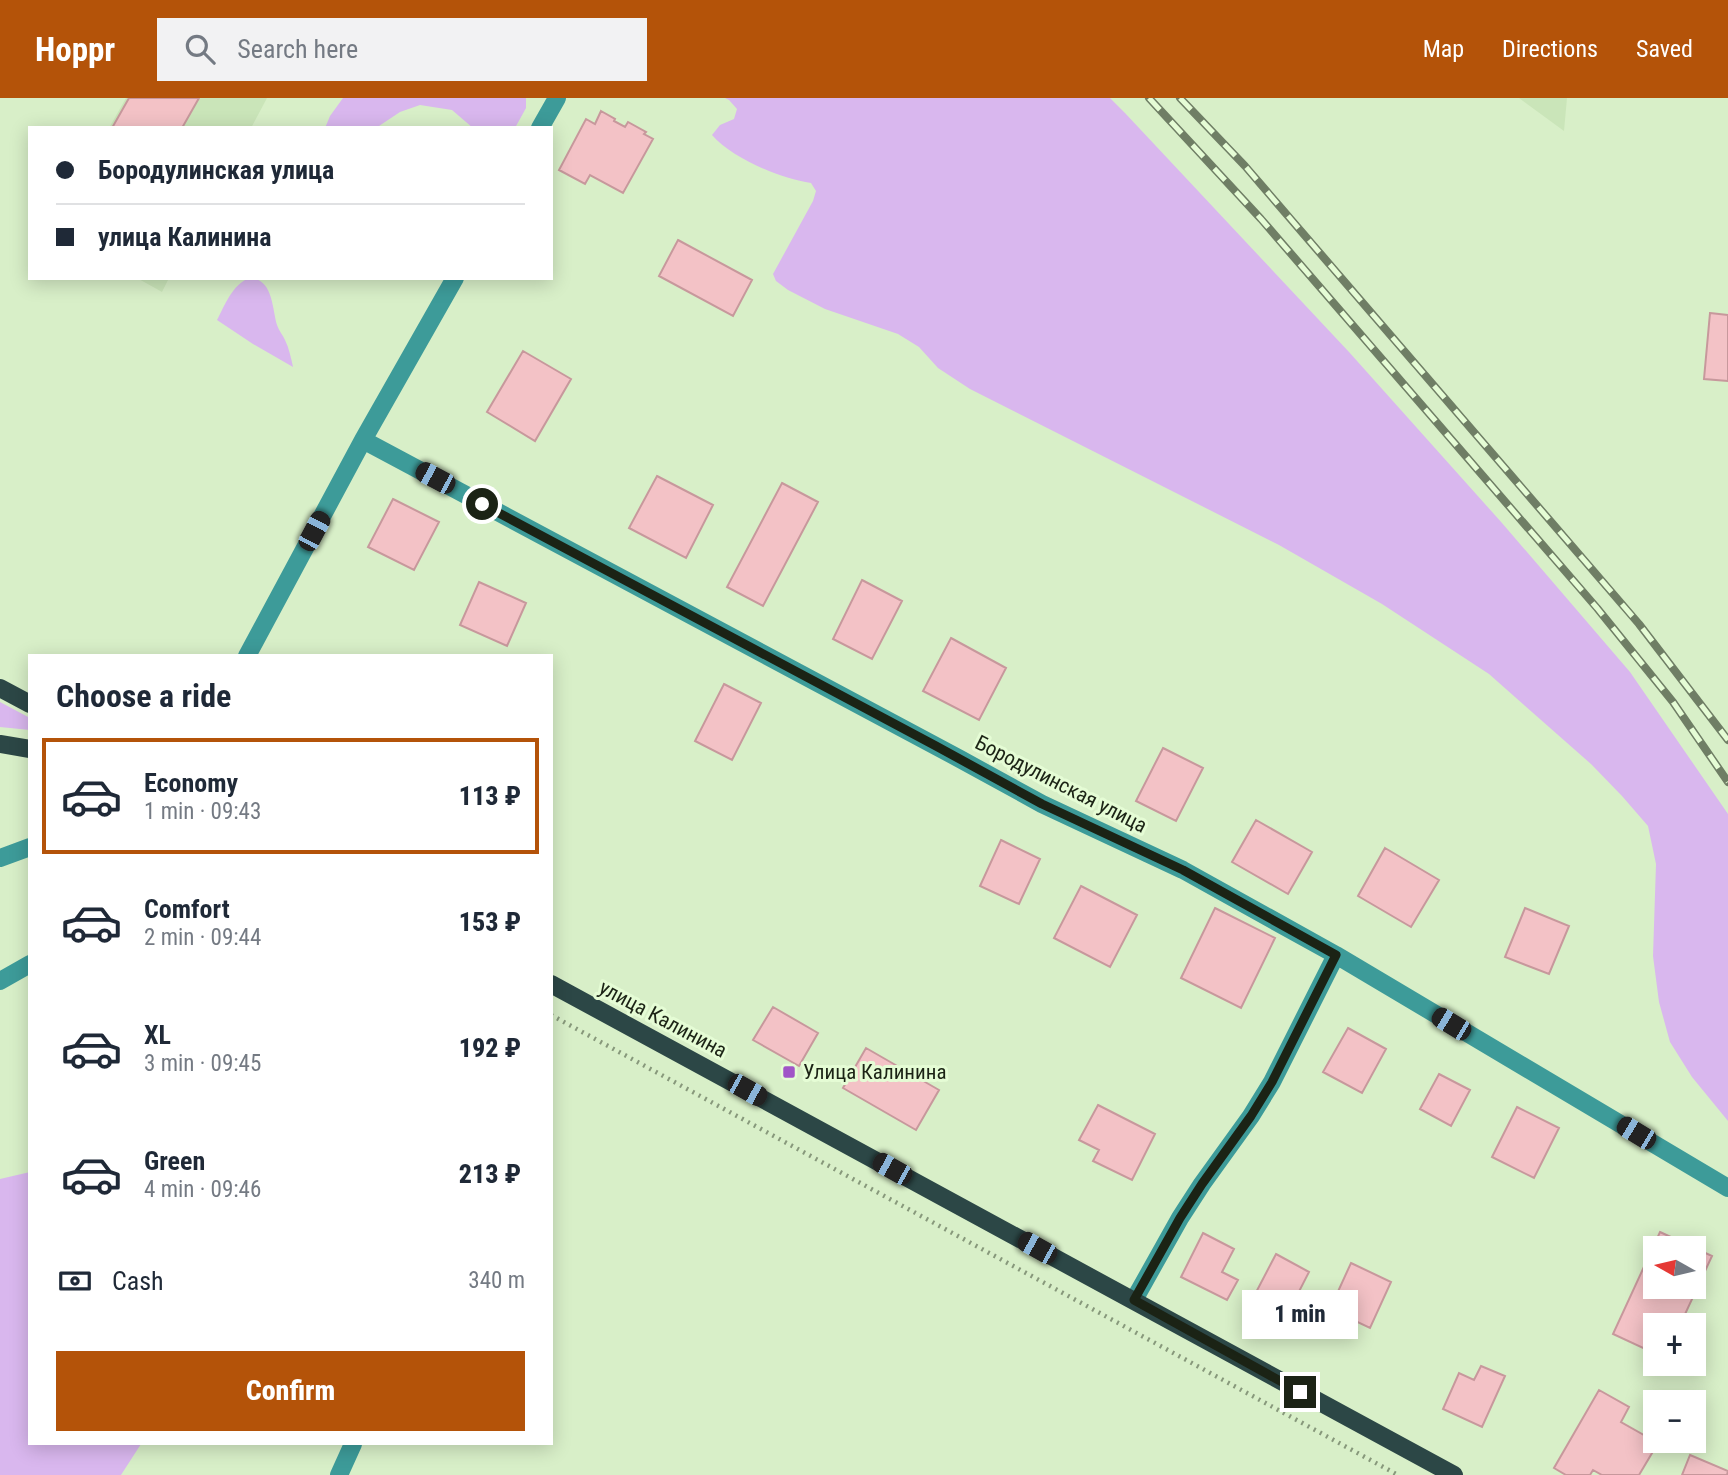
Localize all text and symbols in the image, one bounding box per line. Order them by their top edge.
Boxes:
search box [157,18,647,81]
text: Hoppr [35,30,115,69]
icon: search [181,30,219,68]
text: Search here [237,34,358,64]
text: Map [1423,35,1464,63]
text: Directions [1502,35,1598,63]
text: Saved [1636,35,1693,63]
text: Бородулинская улица [98,155,334,185]
text: улица Калинина [98,222,272,252]
car [412,459,459,497]
route start [466,488,498,520]
car [295,508,334,554]
text: Choose a ride [56,677,231,715]
street label: Бородулинская улица [971,730,1151,838]
icon: car [60,765,123,828]
text: Economy [144,768,238,798]
text: 113 ₽ [459,781,521,811]
text: 1 min · 09:43 [144,798,261,825]
icon: car [60,891,123,954]
text: Comfort [144,894,230,924]
text: 153 ₽ [459,907,521,937]
text: 2 min · 09:44 [144,924,261,951]
street label: улица Калинина [595,975,731,1063]
car [1428,1004,1475,1044]
icon: car [60,1017,123,1080]
text: XL [144,1020,171,1050]
text: 192 ₽ [459,1033,521,1063]
text: 3 min · 09:45 [144,1050,261,1077]
place label: Улица Калинина [803,1060,946,1084]
marker: Улица Калинина [781,1064,797,1080]
car [724,1071,771,1109]
car [1613,1113,1660,1153]
icon: car [60,1143,123,1206]
text: Green [144,1146,205,1176]
car [869,1150,916,1188]
text: 213 ₽ [459,1159,521,1189]
text: 4 min · 09:46 [144,1176,261,1203]
car [1014,1229,1061,1267]
north arrow [1643,1236,1706,1298]
map controls [1643,1236,1706,1453]
icon: cash [56,1262,94,1300]
text: Cash [112,1266,164,1296]
text: 340 m [468,1267,525,1294]
callout: 1 min [1242,1290,1358,1340]
text: 1 min [1274,1301,1326,1328]
button: + [1643,1313,1706,1376]
button: Confirm [56,1351,525,1431]
route end [1284,1376,1316,1408]
button: − [1643,1390,1706,1453]

